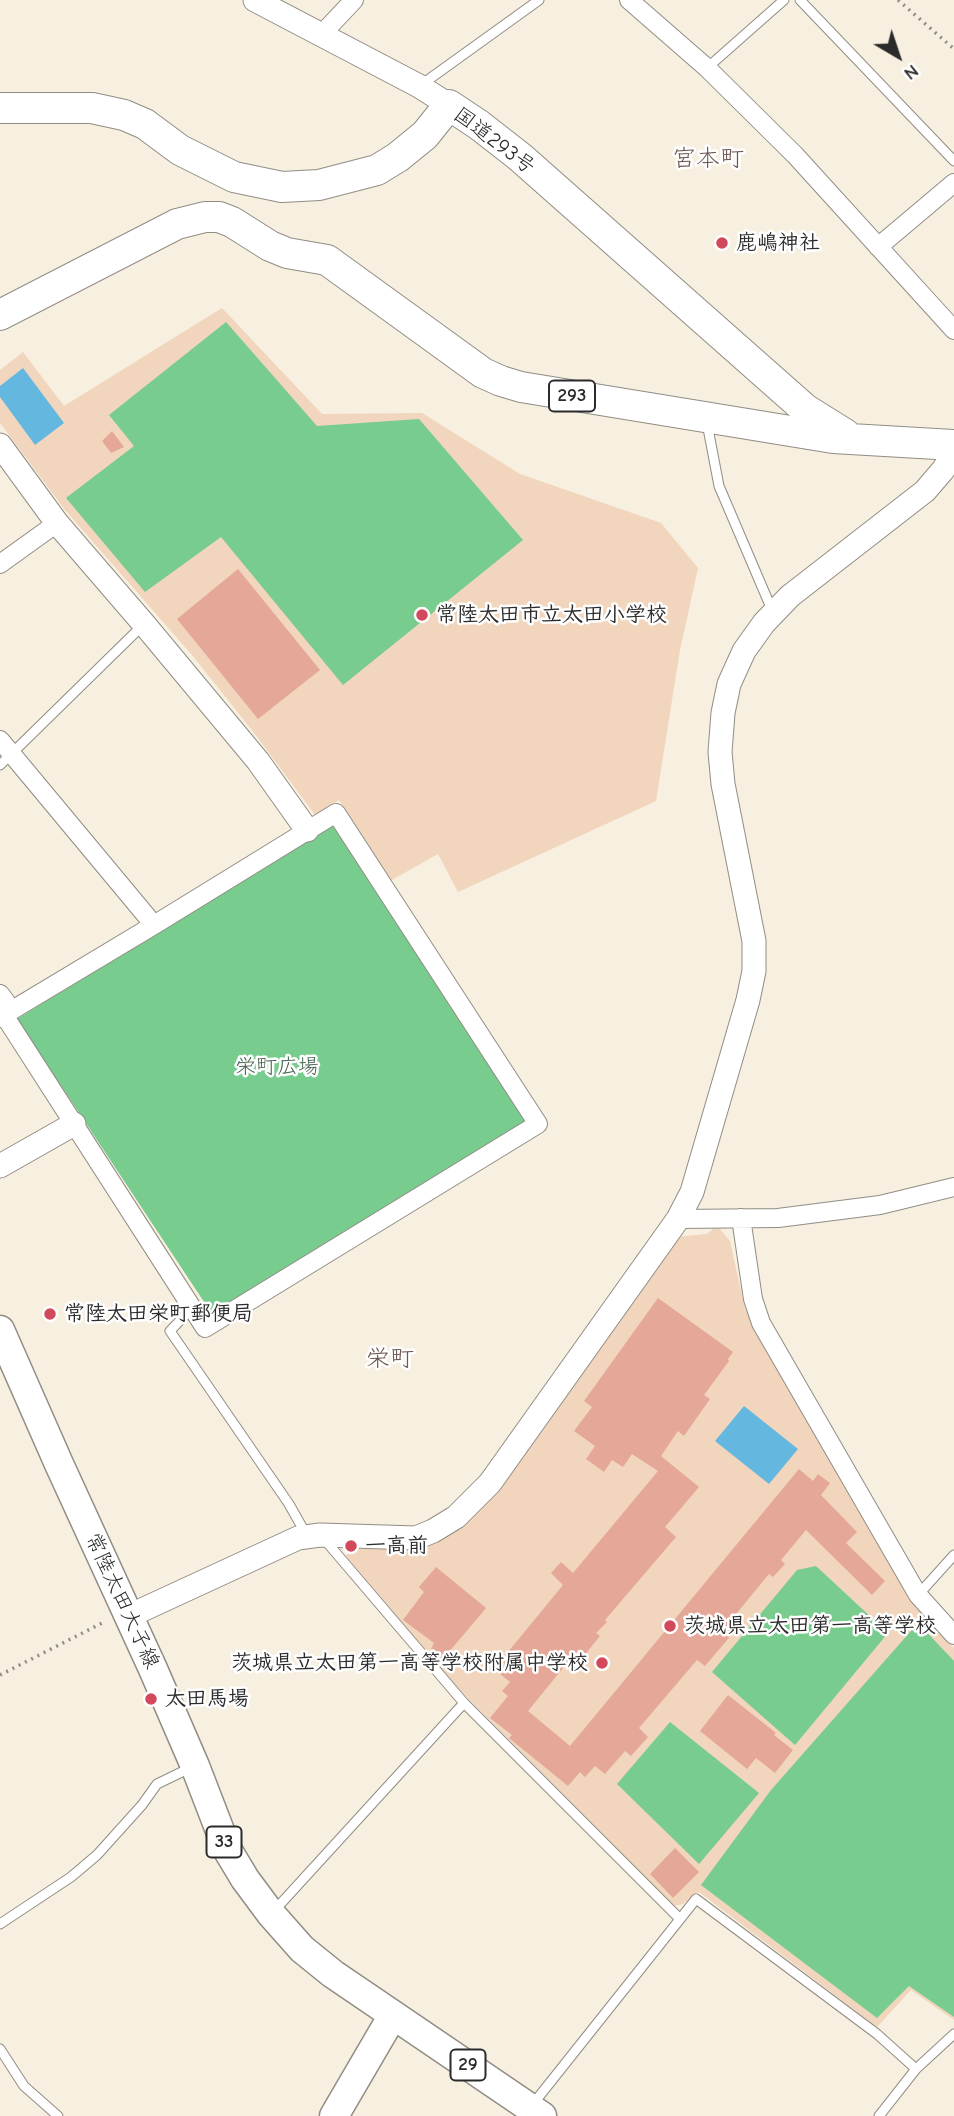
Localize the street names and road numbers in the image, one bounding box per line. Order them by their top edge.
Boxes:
street label: 国道293号 [448,102,540,180]
road number: 293 [549,380,595,412]
street label: 常陸太田大子線 [80,1529,164,1673]
road number: 33 [206,1826,242,1858]
road number: 29 [450,2050,486,2080]

